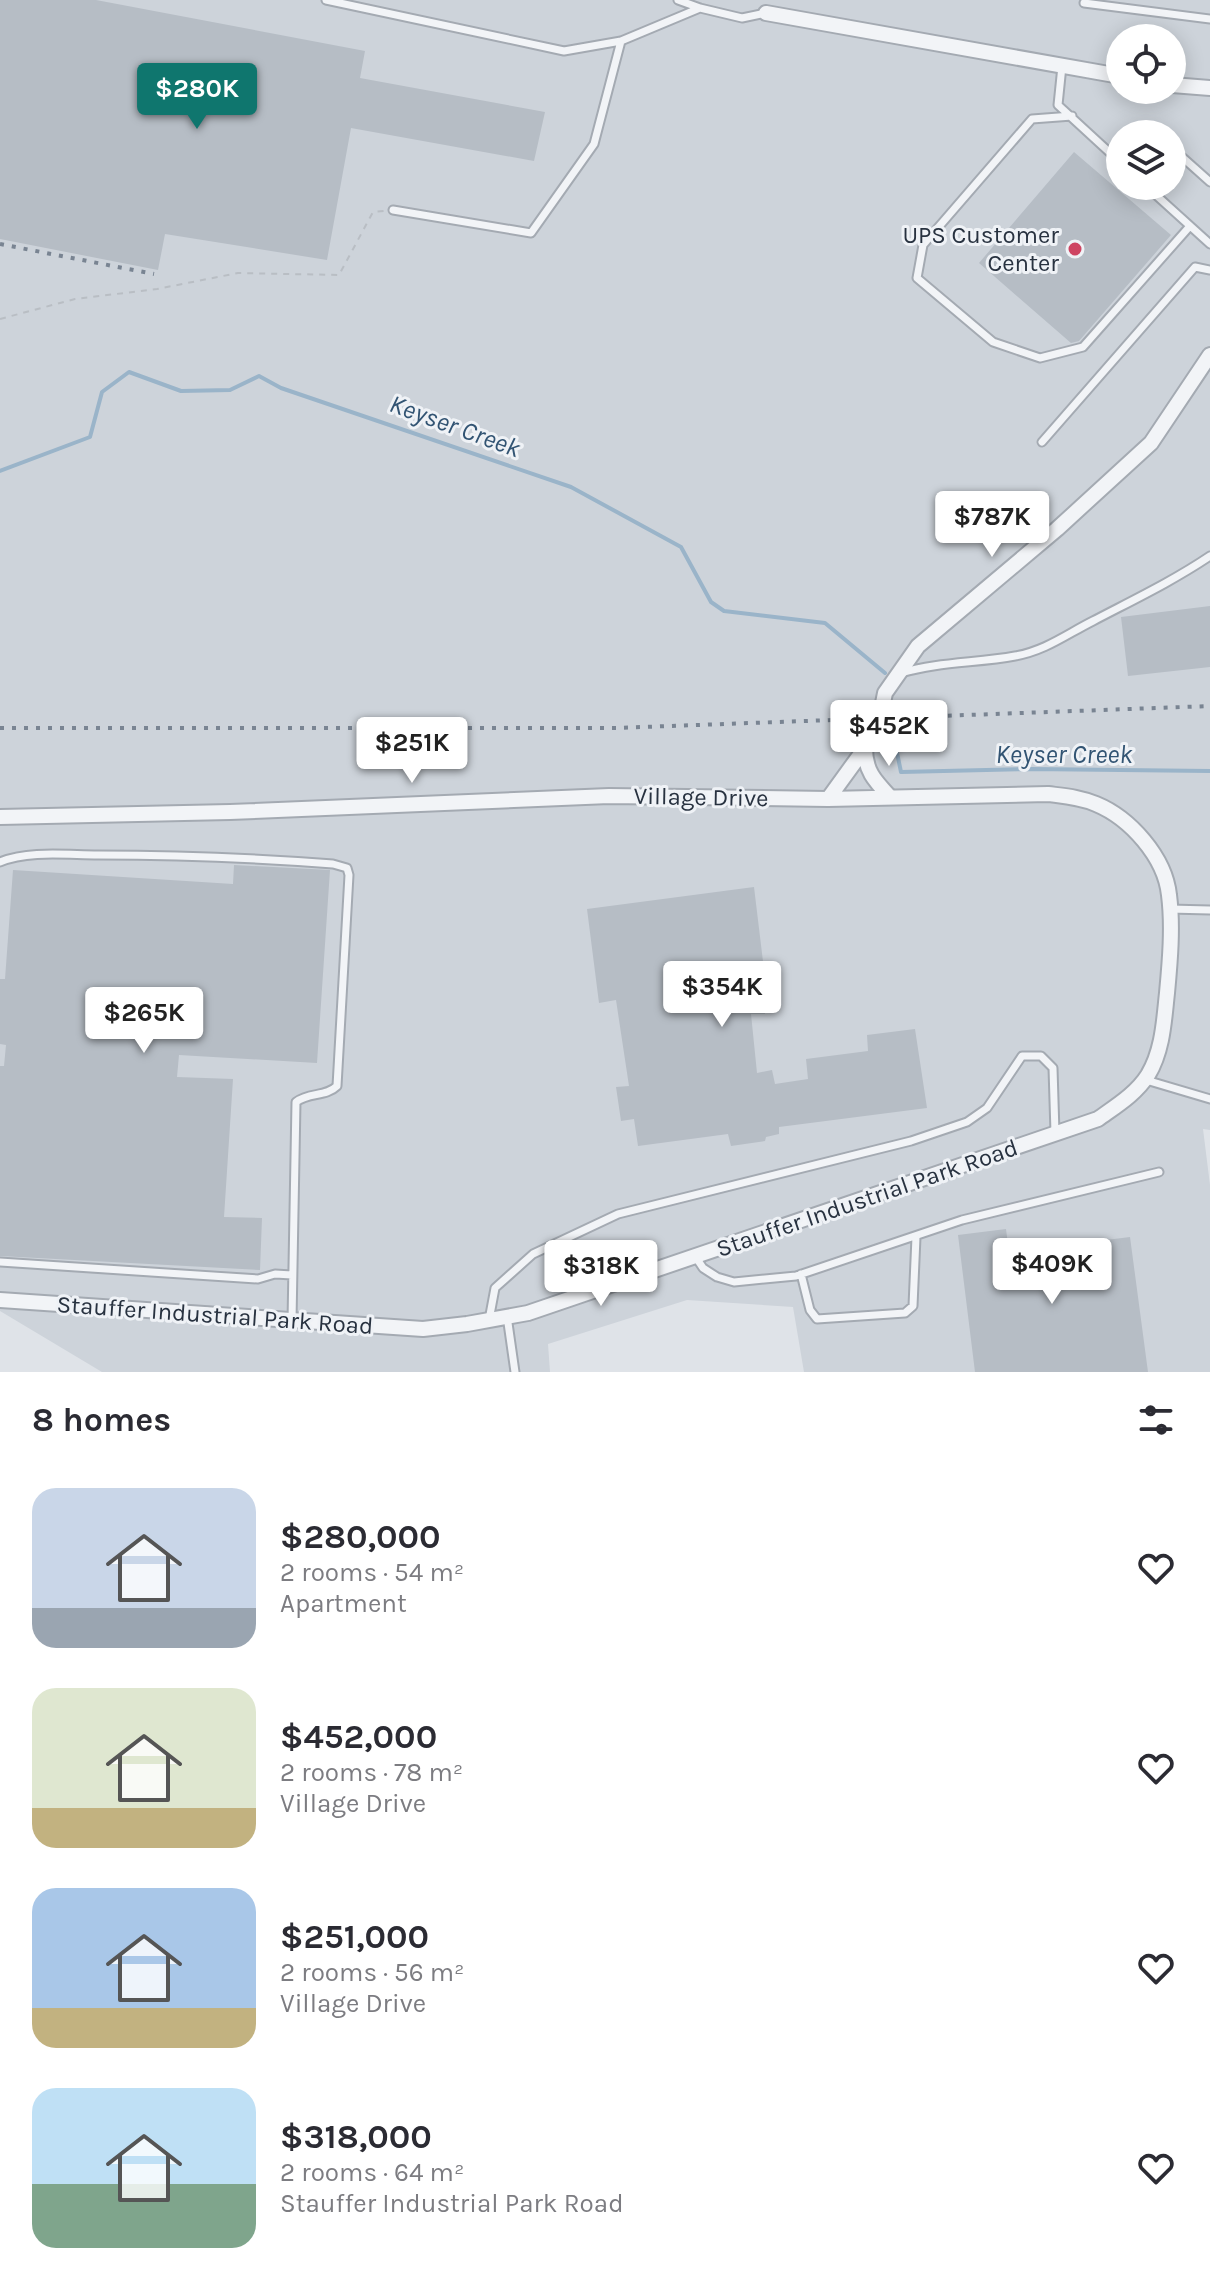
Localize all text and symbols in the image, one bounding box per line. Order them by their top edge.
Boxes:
map controls [1106,24,1186,200]
button: locate [1106,24,1186,104]
pin: $280K [141,63,253,131]
text: $280K [155,73,239,104]
button: layers [1106,120,1186,200]
place label: UPS Customer Center [902,221,1059,277]
marker: UPS Customer Center [1066,240,1084,258]
water label: Keyser Creek [385,388,525,464]
pin: $787K [936,491,1048,559]
text: $787K [953,501,1031,532]
pin: $452K [833,700,945,768]
text: $452K [848,710,930,741]
pin: $251K [356,717,468,785]
text: $251K [374,727,450,758]
water label: Keyser Creek [996,739,1133,770]
street label: Village Drive [633,782,769,812]
pin: $354K [666,961,778,1029]
text: $354K [681,971,763,1002]
pin: $265K [88,987,200,1055]
text: $265K [103,997,185,1028]
street label: Stauffer Industrial Park Road [713,1133,1021,1263]
pin: $409K [996,1238,1108,1306]
pin: $318K [545,1240,657,1308]
text: $409K [1011,1248,1093,1279]
text: $318K [562,1250,640,1281]
street label: Stauffer Industrial Park Road [56,1290,374,1340]
icon: filters [1134,1398,1178,1442]
text: 8 homes [32,1400,171,1440]
text: $280,000 [280,1517,441,1557]
icon: home [96,1520,192,1616]
icon: heart [1134,1546,1178,1590]
text: 2 rooms · 54 m² [280,1557,464,1588]
text: Apartment [280,1588,407,1619]
text: $452,000 [280,1717,437,1757]
icon: home [96,1720,192,1816]
icon: heart [1134,1746,1178,1790]
text: 2 rooms · 78 m² [280,1757,463,1788]
text: Village Drive [280,1788,426,1819]
text: $251,000 [280,1917,429,1957]
icon: home [96,1920,192,2016]
icon: heart [1134,1946,1178,1990]
text: 2 rooms · 56 m² [280,1957,465,1988]
text: Village Drive [280,1988,426,2019]
text: $318,000 [280,2117,432,2157]
icon: home [96,2120,192,2216]
icon: heart [1134,2146,1178,2190]
text: 2 rooms · 64 m² [280,2157,464,2188]
text: Stauffer Industrial Park Road [280,2188,624,2219]

